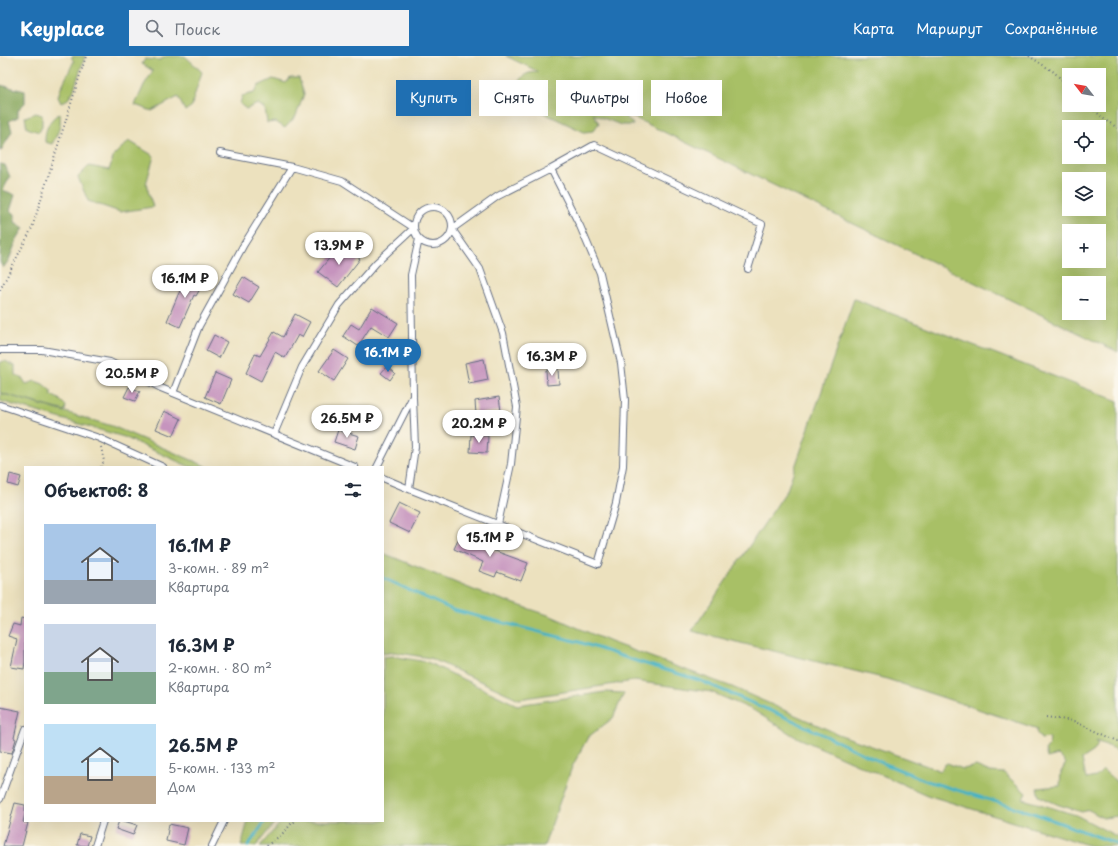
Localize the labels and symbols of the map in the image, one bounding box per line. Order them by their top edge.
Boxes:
north arrow [1062,68,1106,112]
pin: 13.9M ₽ [302,232,376,266]
pin: 16.1M ₽ [148,265,222,299]
pin: 16.1M ₽ [351,339,425,373]
pin: 16.3M ₽ [515,343,589,377]
pin: 20.5M ₽ [95,360,169,394]
pin: 26.5M ₽ [310,405,384,439]
pin: 20.2M ₽ [442,410,516,444]
pin: 15.1M ₽ [453,524,527,558]

